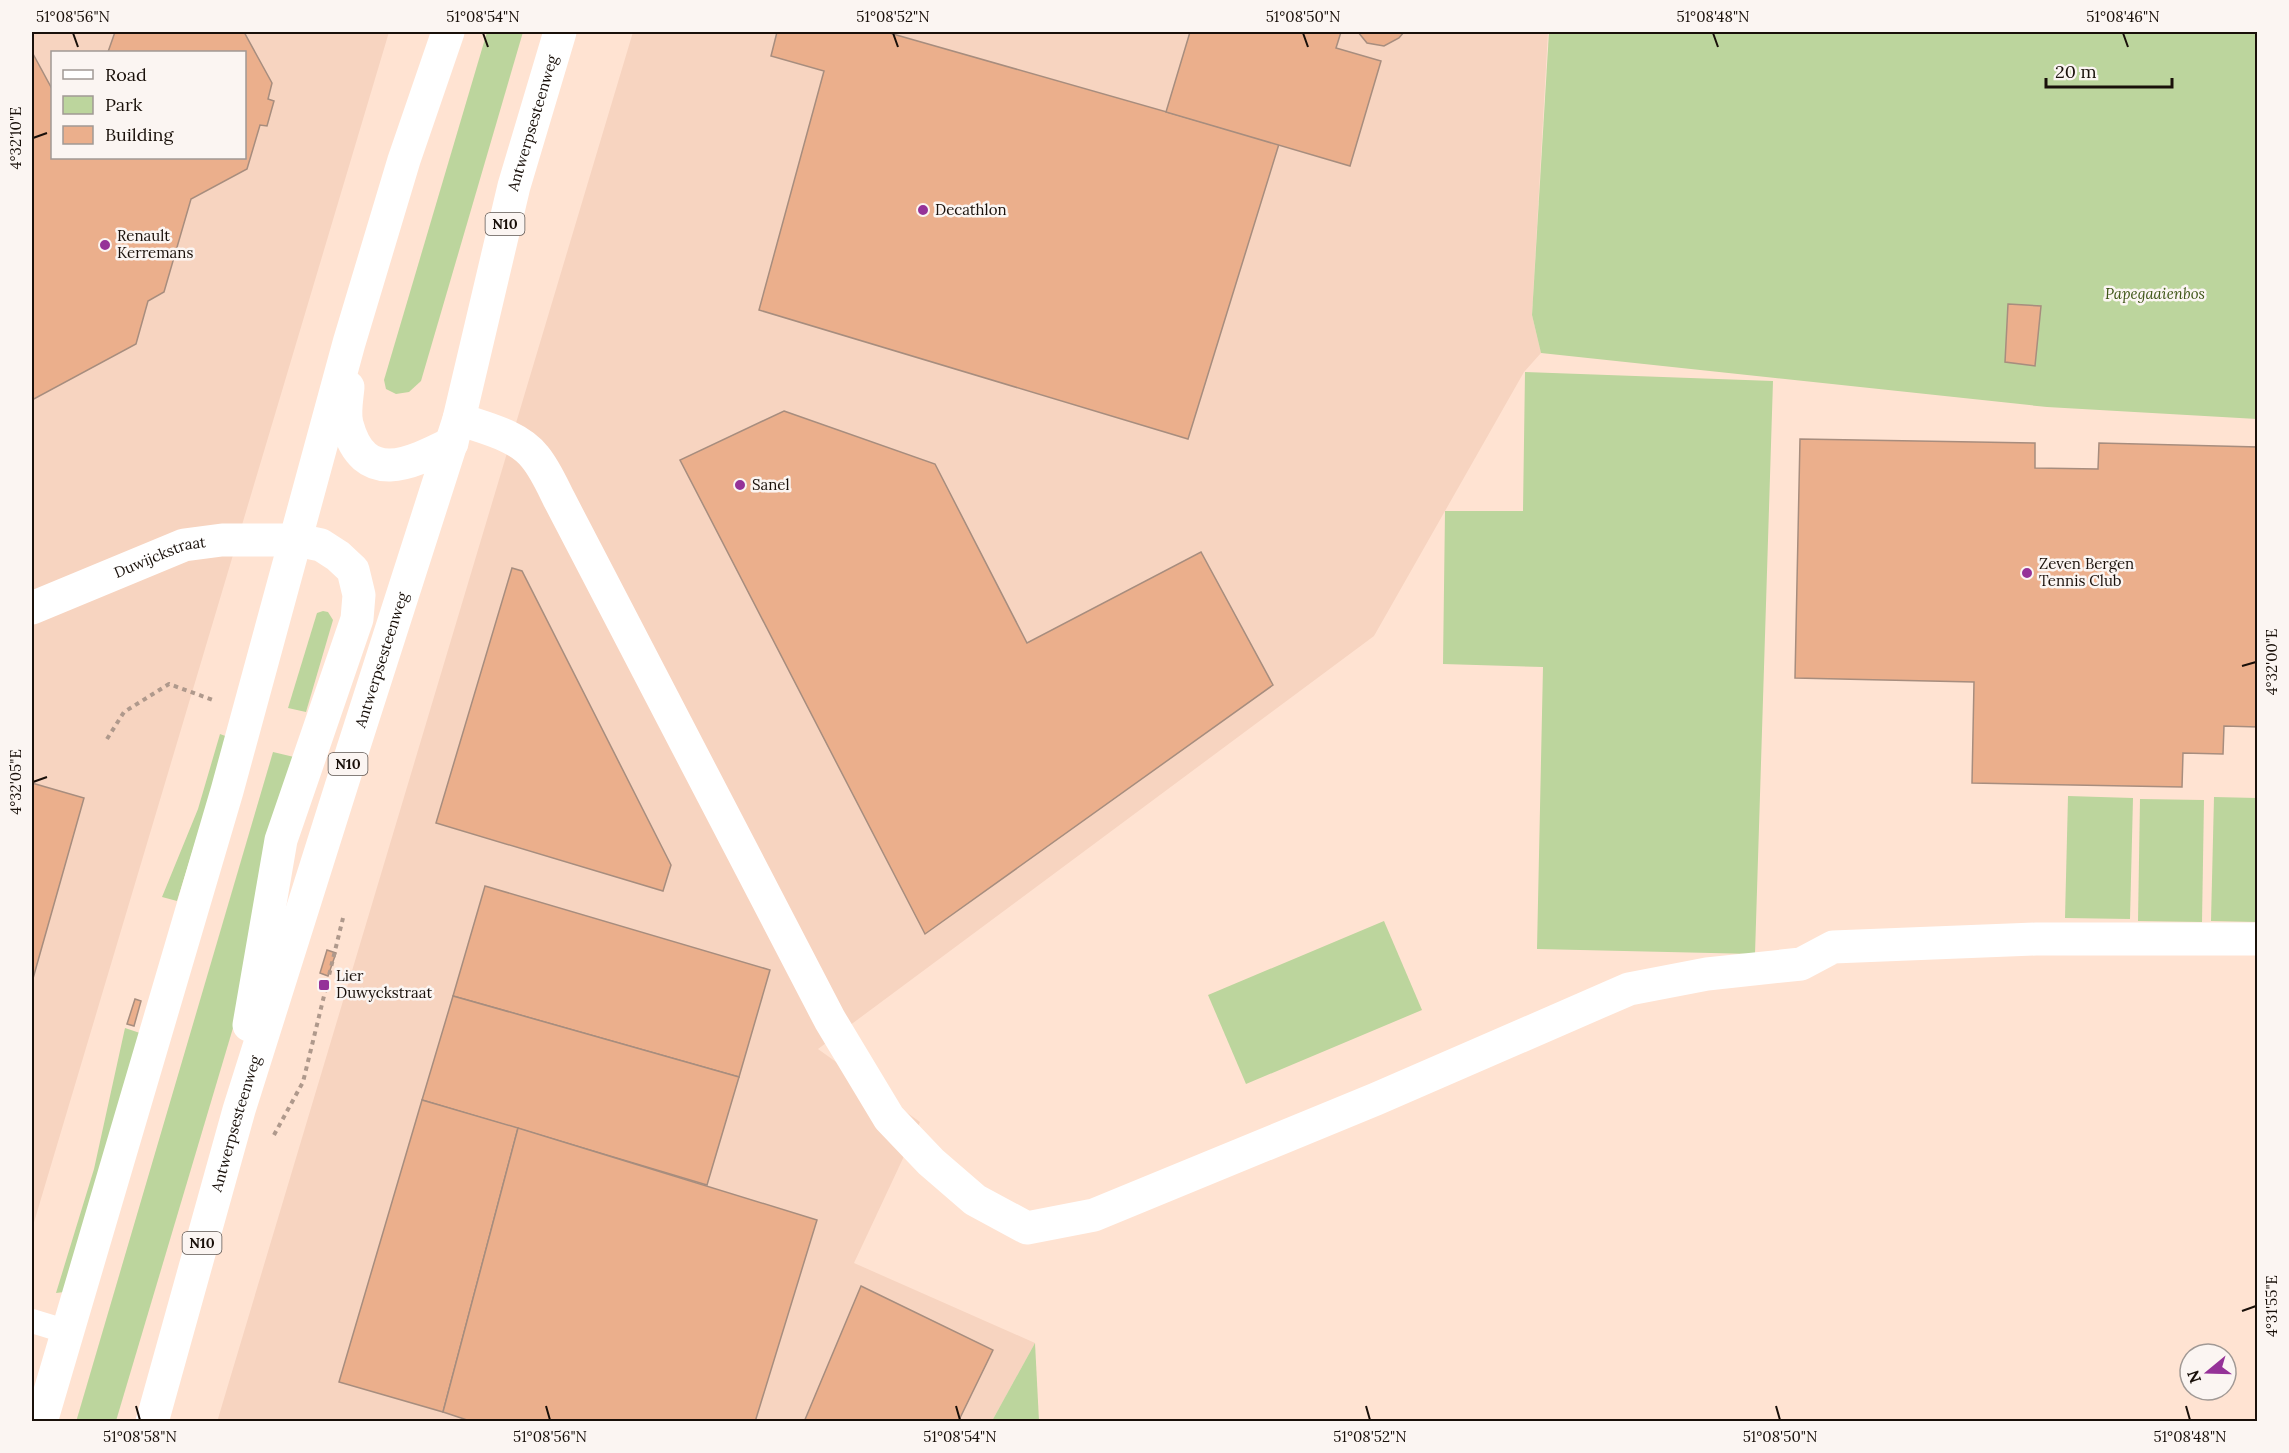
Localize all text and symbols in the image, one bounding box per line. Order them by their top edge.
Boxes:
text: 51°08'56"N [36,7,110,26]
text: 51°08'54"N [446,7,520,26]
text: 51°08'52"N [856,7,930,26]
text: 51°08'50"N [1266,7,1340,26]
text: 51°08'48"N [1676,7,1750,26]
text: 51°08'46"N [2086,7,2160,26]
legend [51,51,246,159]
scale bar [2046,51,2172,89]
street label: Antwerpsesteenweg [503,52,562,194]
text: 20 m [2055,60,2097,83]
text: Road [105,63,147,86]
text: Park [105,93,143,116]
text: 4°32'10"E [6,107,25,169]
text: Building [105,123,175,146]
place label: Decathlon [935,200,1007,219]
marker: Decathlon [916,203,930,217]
road number: N10 [486,213,524,235]
place label: Renault Kerremans [117,226,193,262]
marker: Renault Kerremans [98,238,112,252]
park label: Papegaaienbos [2105,284,2205,303]
place label: Sanel [752,475,790,494]
marker: Sanel [733,478,747,492]
street label: Duwijckstraat [111,532,207,582]
place label: Zeven Bergen Tennis Club [2039,554,2134,590]
marker: Zeven Bergen Tennis Club [2020,566,2034,580]
street label: Antwerpsesteenweg [350,589,412,731]
text: 4°32'00"E [2262,629,2281,695]
text: 4°32'05"E [6,749,25,815]
road number: N10 [328,753,368,775]
place label: Lier Duwyckstraat [336,966,432,1002]
marker: Lier Duwyckstraat [317,978,331,992]
street label: Antwerpsesteenweg [206,1052,265,1195]
road number: N10 [182,1232,222,1254]
text: 4°31'55"E [2262,1275,2281,1337]
north arrow [2178,1342,2238,1402]
text: N [2182,1368,2205,1386]
text: 51°08'58"N [103,1427,177,1446]
text: 51°08'56"N [513,1427,587,1446]
text: 51°08'54"N [923,1427,997,1446]
text: 51°08'52"N [1333,1427,1407,1446]
text: 51°08'50"N [1743,1427,1817,1446]
text: 51°08'48"N [2153,1427,2227,1446]

